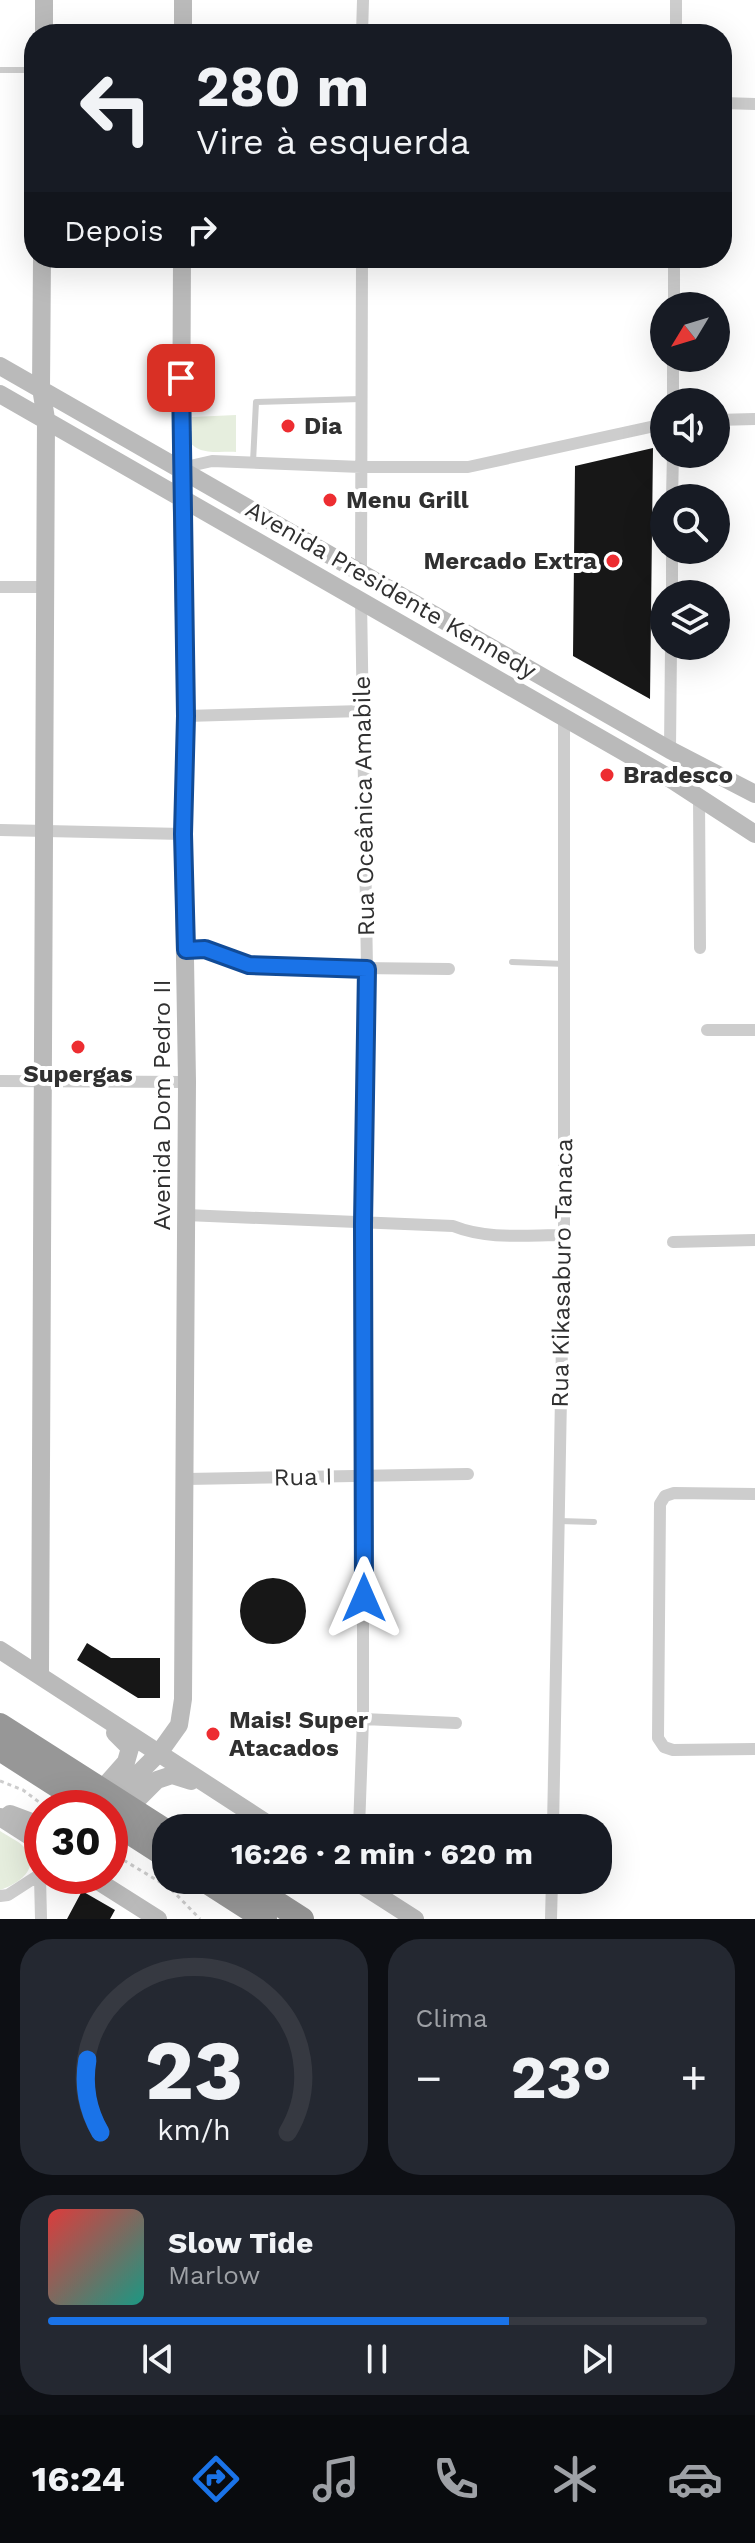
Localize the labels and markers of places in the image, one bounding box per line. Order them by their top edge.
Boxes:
pin [147,344,215,412]
place label: Dia [304,412,342,440]
marker: Dia [279,417,297,435]
place label: Menu Grill [346,486,469,514]
marker: Menu Grill [321,491,339,509]
place label: Mercado Extra [424,547,597,575]
marker: Mercado Extra [604,552,622,570]
place label: Bradesco [623,761,733,789]
marker: Bradesco [598,766,616,784]
marker: Supergas [69,1038,87,1056]
place label: Supergas [23,1060,133,1088]
place label: Mais! Super Atacados [229,1706,369,1762]
marker: Mais! Super Atacados [204,1725,222,1743]

